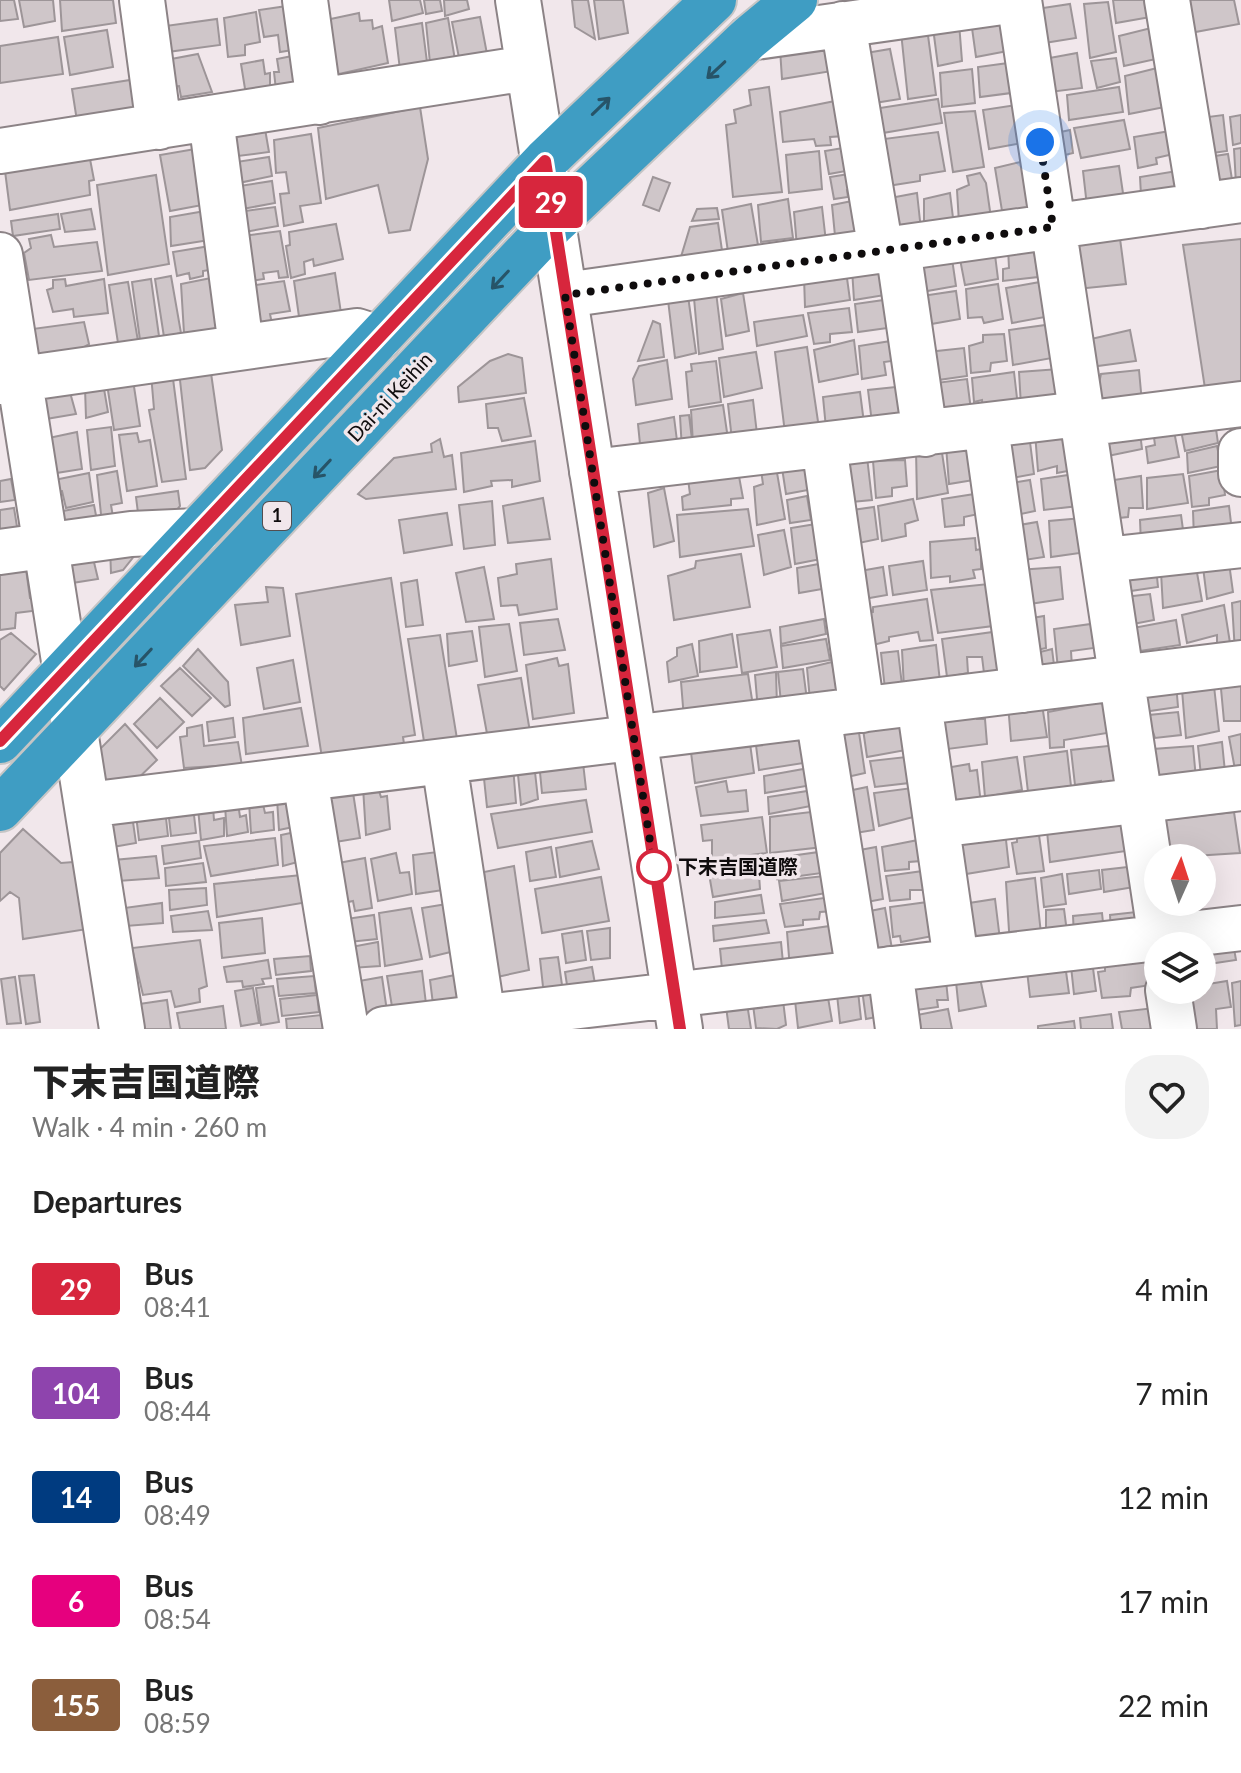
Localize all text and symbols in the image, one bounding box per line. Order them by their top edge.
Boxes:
one-way arrow [706,60,726,79]
one-way arrow [591,97,611,116]
your location [1020,122,1060,162]
line badge: 29 [515,176,587,228]
text: 29 [535,185,567,219]
one-way arrow [491,270,510,290]
street label: Dai-ni Keihin [342,347,437,446]
one-way arrow [312,459,331,479]
road number: 1 [263,502,291,530]
one-way arrow [134,648,153,668]
north arrow [1144,844,1216,916]
map controls [1144,844,1216,1004]
marker: 下末吉国道際 [637,850,671,884]
place label: 下末吉国道際 [678,854,798,878]
button: layers [1144,932,1216,1004]
button: heart [1125,1055,1209,1139]
text: 下末吉国道際 [32,1058,260,1104]
text: Walk · 4 min · 260 m [32,1111,267,1143]
text: Departures [32,1183,182,1219]
text: Bus [144,1255,194,1291]
text: 4 min [1135,1271,1209,1307]
text: 29 [60,1272,92,1306]
text: 08:41 [144,1291,211,1323]
text: Bus [144,1359,194,1395]
text: 7 min [1135,1375,1209,1411]
text: 104 [52,1376,100,1410]
text: 08:44 [144,1395,211,1427]
text: Bus [144,1463,194,1499]
text: 12 min [1118,1479,1209,1515]
text: 14 [60,1480,92,1514]
text: 08:49 [144,1499,211,1531]
text: Bus [144,1567,194,1603]
text: 17 min [1118,1583,1209,1619]
text: 6 [68,1584,84,1618]
text: 08:54 [144,1603,211,1635]
text: Bus [144,1671,194,1707]
text: 22 min [1118,1687,1209,1723]
text: 155 [52,1688,100,1722]
text: 08:59 [144,1707,211,1739]

